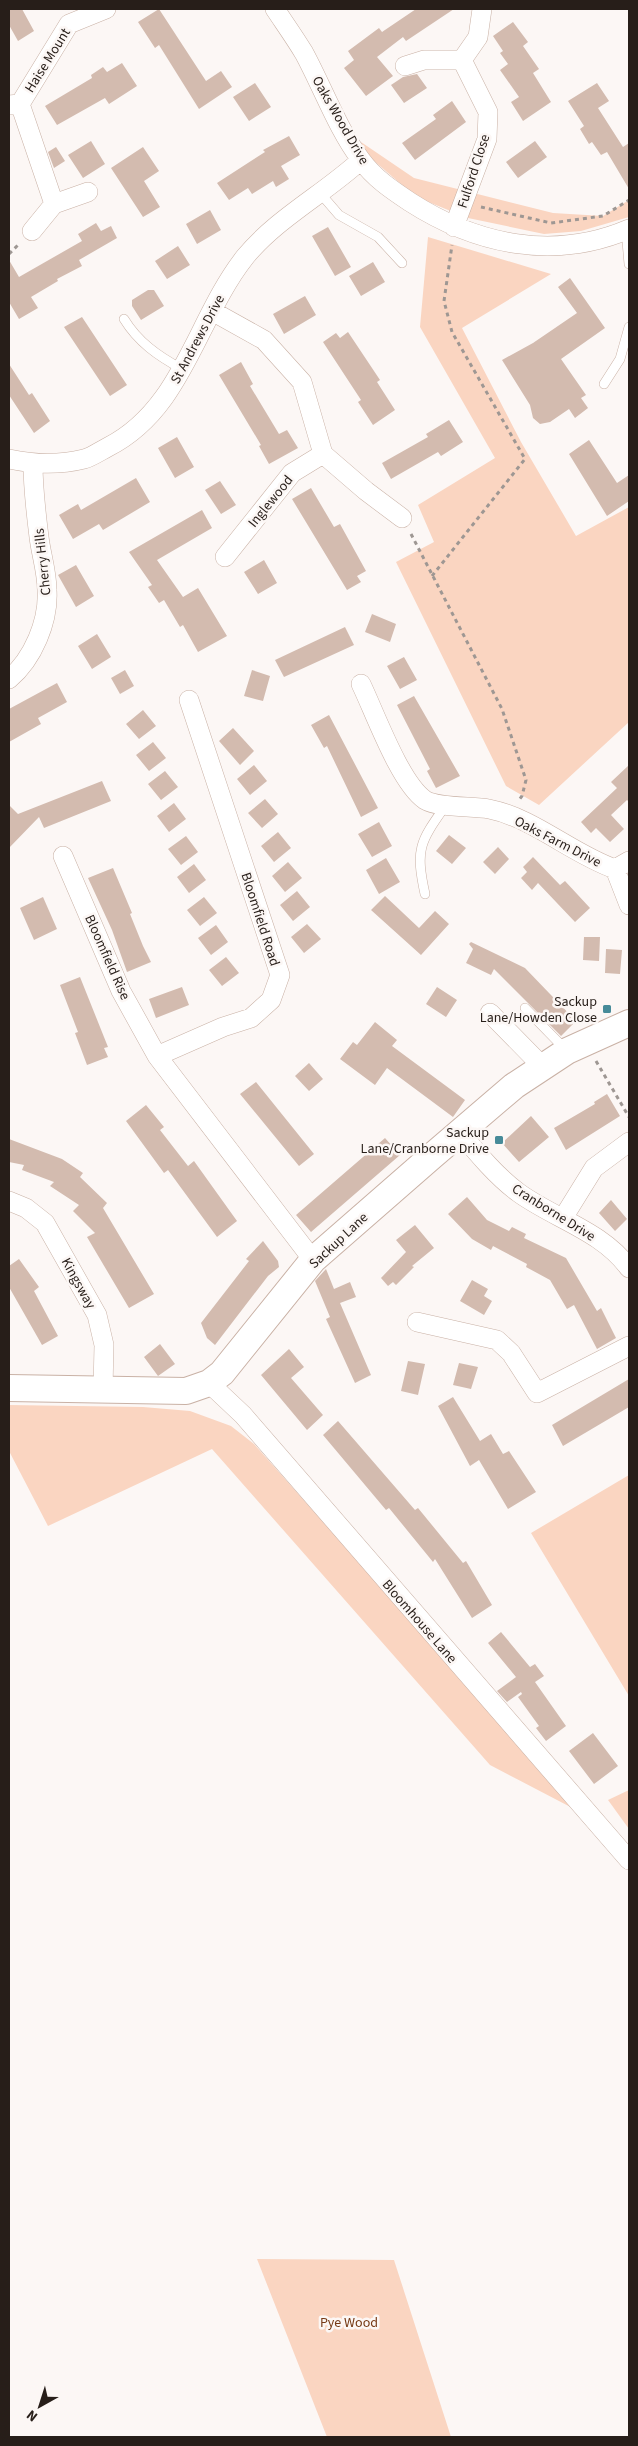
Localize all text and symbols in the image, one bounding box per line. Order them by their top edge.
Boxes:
street label: Haise Mount [20,24,76,97]
street label: Oaks Wood Drive [307,73,374,168]
street label: Fulford Close [453,132,495,211]
street label: St Andrews Drive [166,291,230,388]
street label: Inglewood [244,471,298,532]
street label: Cherry Hills [30,527,56,597]
street label: Oaks Farm Drive [511,811,604,872]
street label: Bloomfield Road [236,870,285,969]
street label: Bloomfield Rise [79,912,135,1003]
place label: Sackup Lane/Howden Close [480,992,597,1028]
marker: Sackup Lane/Howden Close [601,1003,613,1015]
place label: Sackup Lane/Cranborne Drive [361,1123,489,1159]
marker: Sackup Lane/Cranborne Drive [493,1134,505,1146]
street label: Cranborne Drive [508,1179,599,1247]
street label: Sackup Lane [305,1208,373,1273]
street label: Kingsway [56,1254,101,1313]
street label: Bloomhouse Lane [377,1575,461,1668]
park label: Pye Wood [320,2313,378,2333]
north arrow [15,2381,65,2431]
text: N [23,2405,42,2426]

